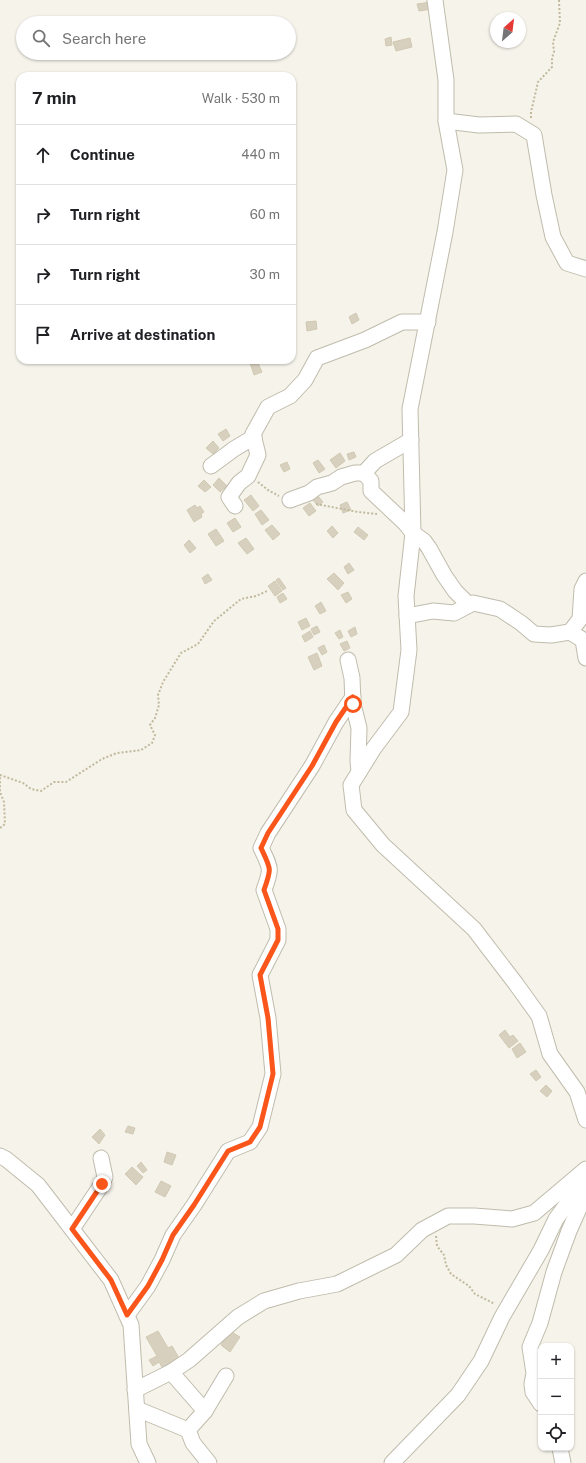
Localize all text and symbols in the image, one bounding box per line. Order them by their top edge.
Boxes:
north arrow [490,12,526,48]
search box [16,16,296,60]
icon: search [30,27,52,49]
text: Search here [62,30,146,47]
text: 7 min [32,88,76,108]
text: Walk · 530 m [202,91,280,106]
icon: ahead [32,144,54,166]
text: Continue [70,146,135,163]
text: 440 m [241,147,280,162]
icon: right [32,204,54,226]
text: Turn right [70,206,140,223]
text: 60 m [250,207,280,222]
icon: right [32,264,54,286]
text: Turn right [70,266,140,283]
text: 30 m [250,267,280,282]
icon: arrive [32,324,54,346]
text: Arrive at destination [70,326,215,343]
route start [344,695,362,713]
route end [93,1175,111,1193]
map controls [538,1343,574,1451]
button: + [538,1343,574,1379]
button: − [538,1379,574,1415]
button: locate [538,1415,574,1451]

